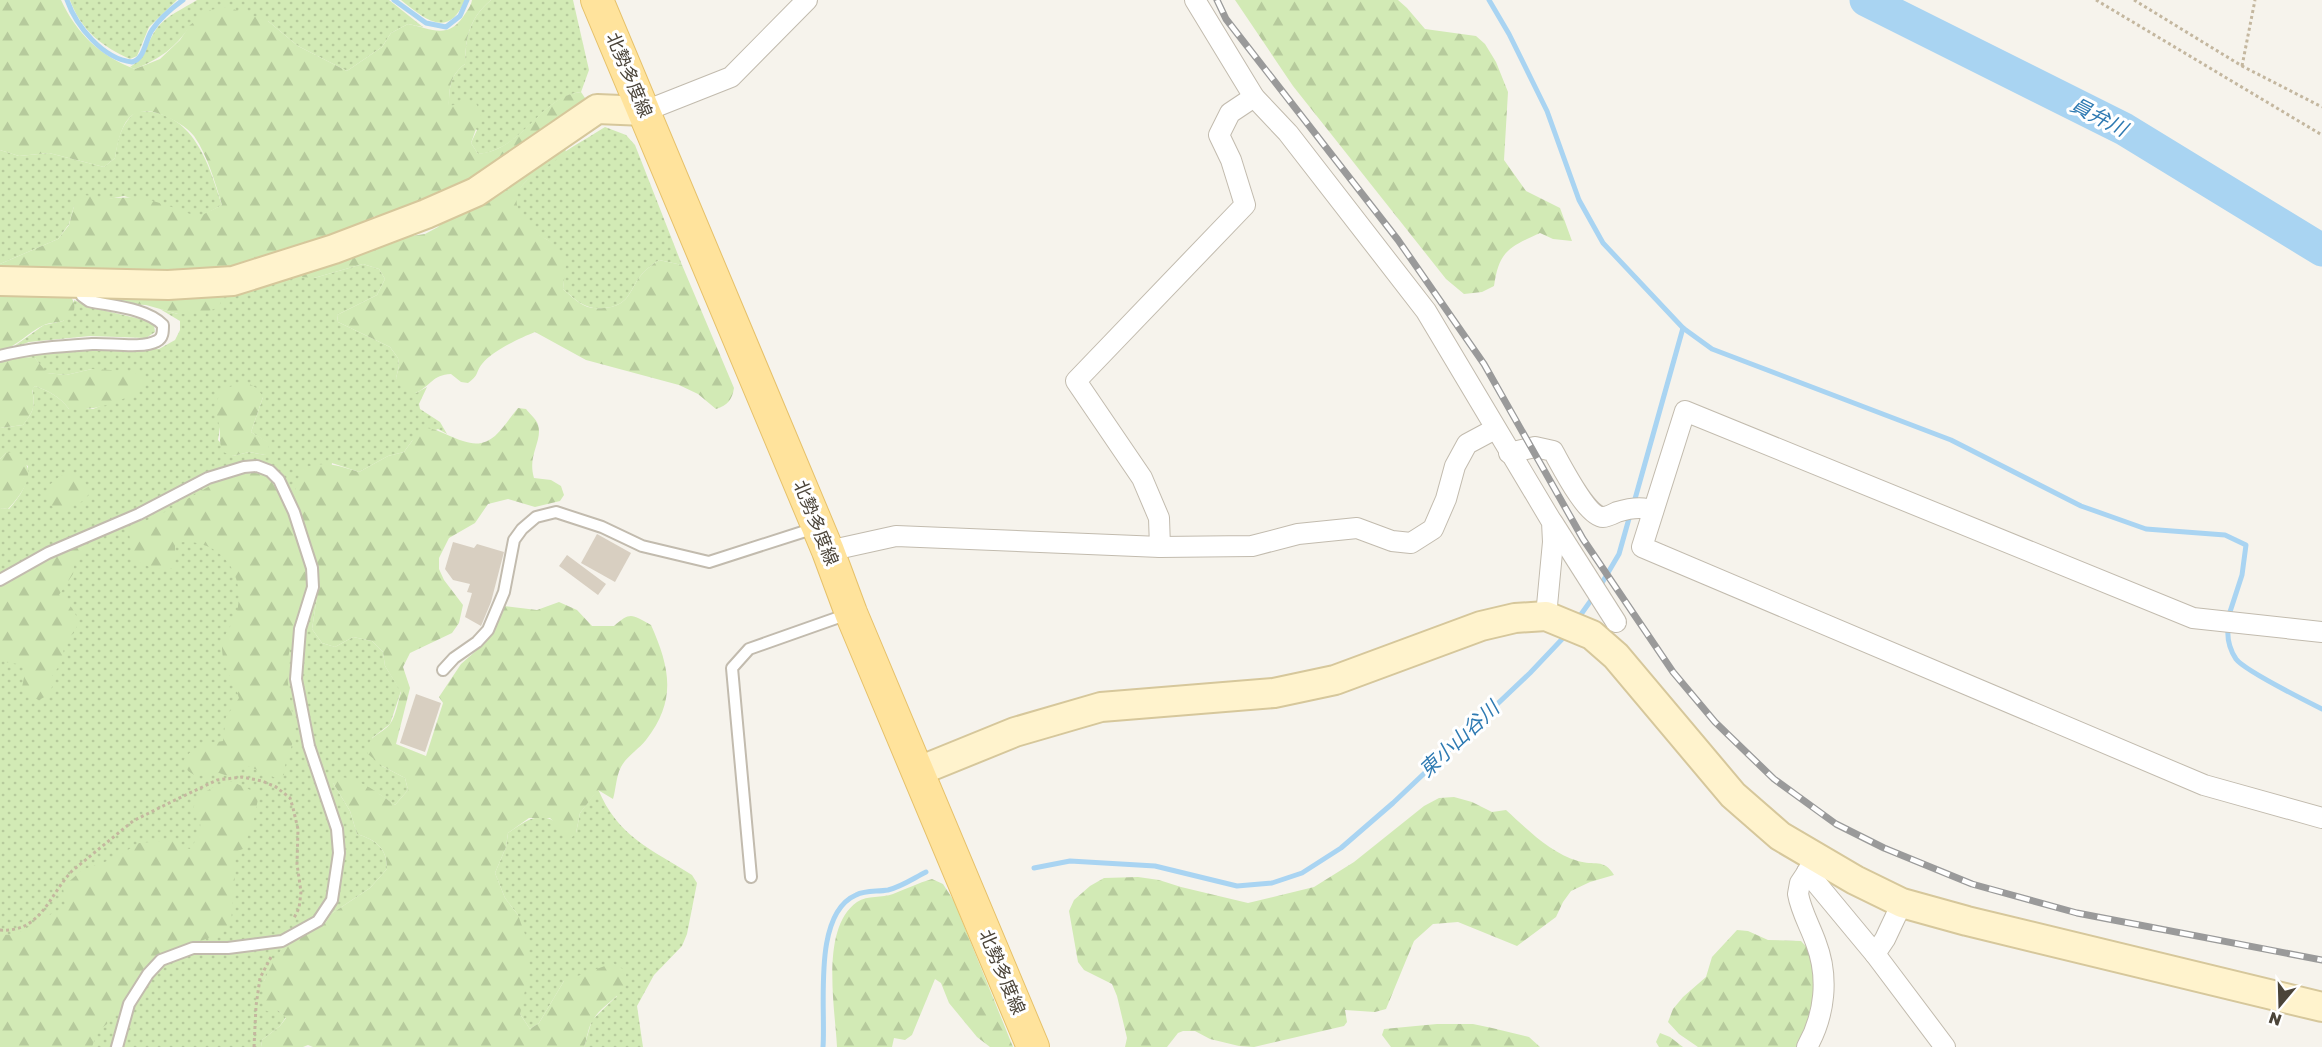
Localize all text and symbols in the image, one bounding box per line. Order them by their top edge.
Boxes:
street label: 北勢多度線 [602,29,658,120]
water label: 員弁川 [2067,92,2133,141]
street label: 北勢多度線 [790,477,844,568]
water label: 東小山谷川 [1414,694,1505,781]
street label: 北勢多度線 [975,926,1031,1017]
north arrow [2250,975,2310,1035]
text: N [2266,1008,2284,1031]

